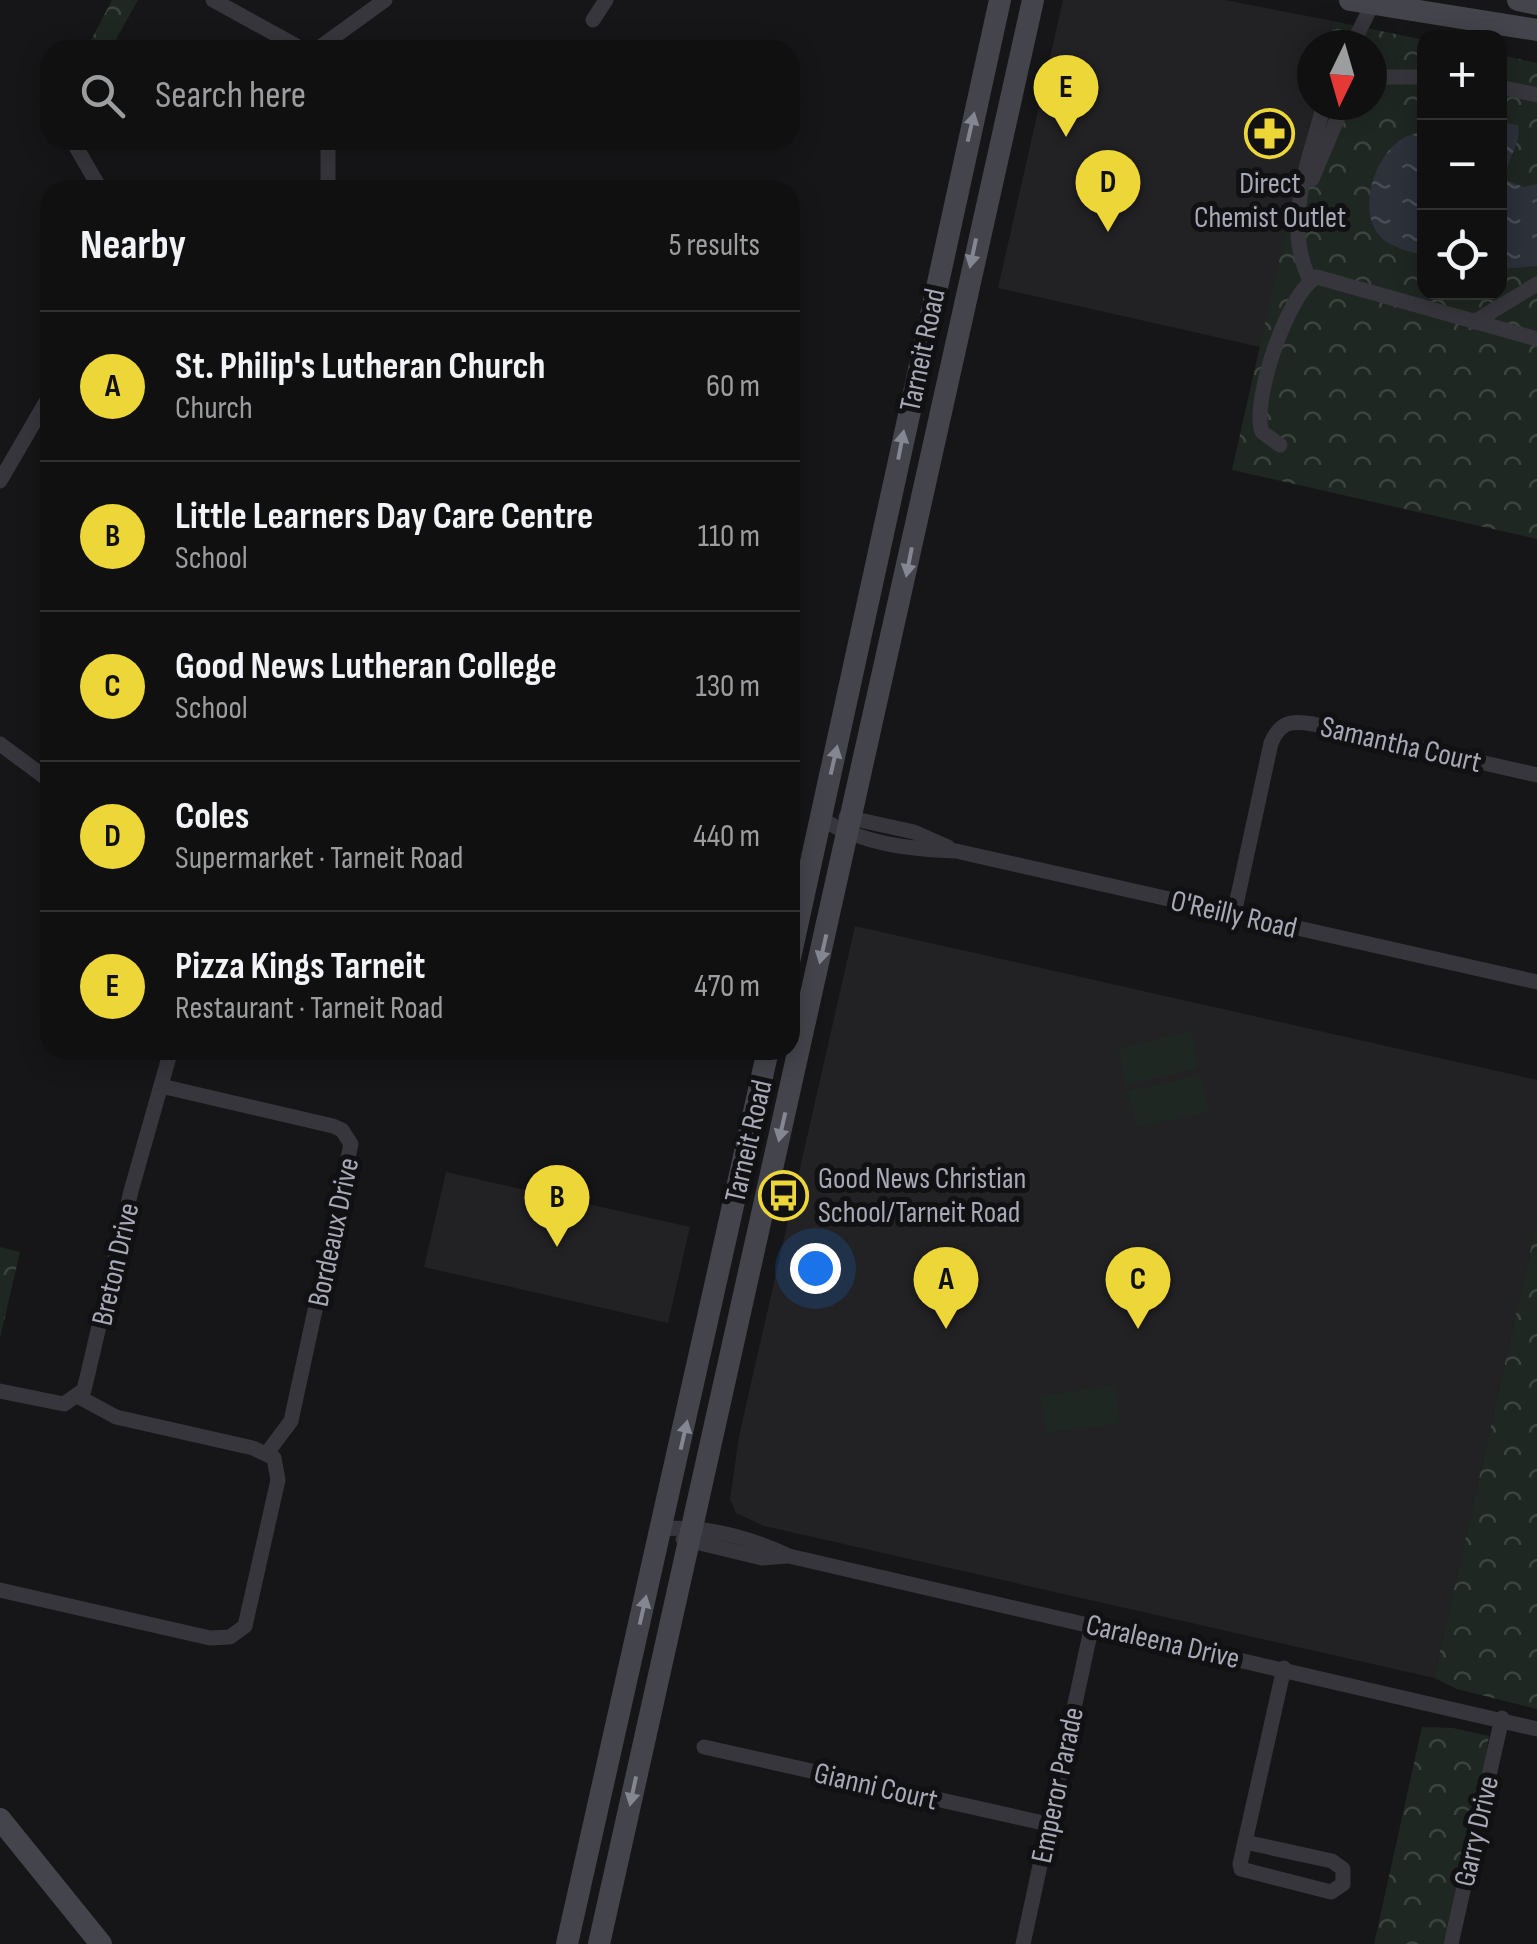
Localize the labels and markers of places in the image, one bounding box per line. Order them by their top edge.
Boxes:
pin: E [1034,54,1098,137]
pharmacy icon: Direct Chemist Outlet [1244,108,1296,160]
pin: D [1076,150,1140,232]
place label: Direct Chemist Outlet [1194,166,1346,236]
place label: Good News Christian School/Tarneit Road [818,1161,1026,1231]
pin: B [524,1164,590,1247]
bus stop icon: Good News Christian School/Tarneit Road [757,1169,809,1221]
pin: A [914,1246,978,1329]
pin: C [1106,1246,1170,1329]

